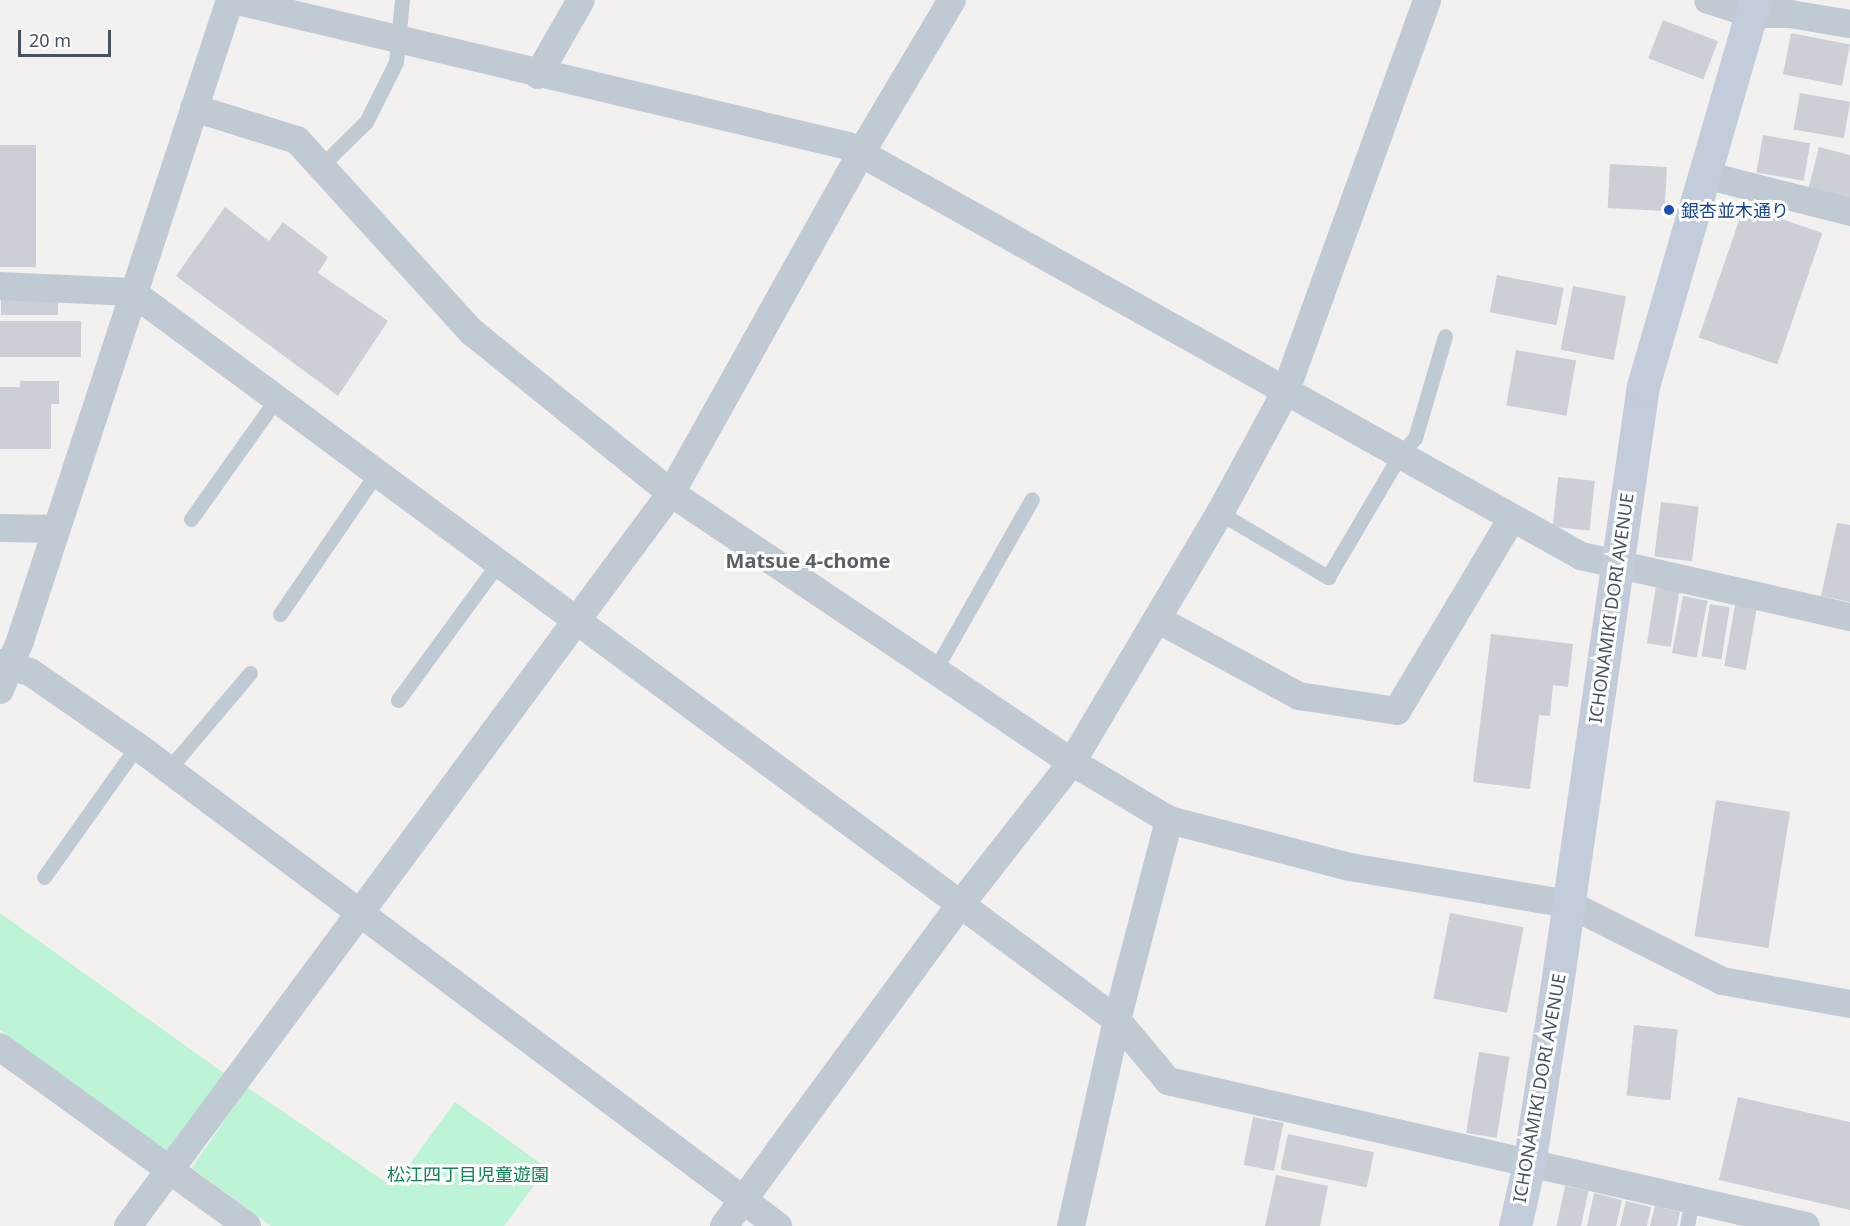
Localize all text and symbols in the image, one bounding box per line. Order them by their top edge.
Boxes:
scale bar [21,18,114,56]
text: 20 m [29,28,71,52]
place label: 銀杏並木通り [1681,199,1789,221]
marker: 銀杏並木通り [1662,203,1676,217]
street label: ICHONAMIKI DORI AVENUE [1584,492,1638,724]
district label: Matsue 4-chome [726,548,890,572]
street label: ICHONAMIKI DORI AVENUE [1508,972,1570,1204]
park label: 松江四丁目児童遊園 [387,1163,549,1185]

